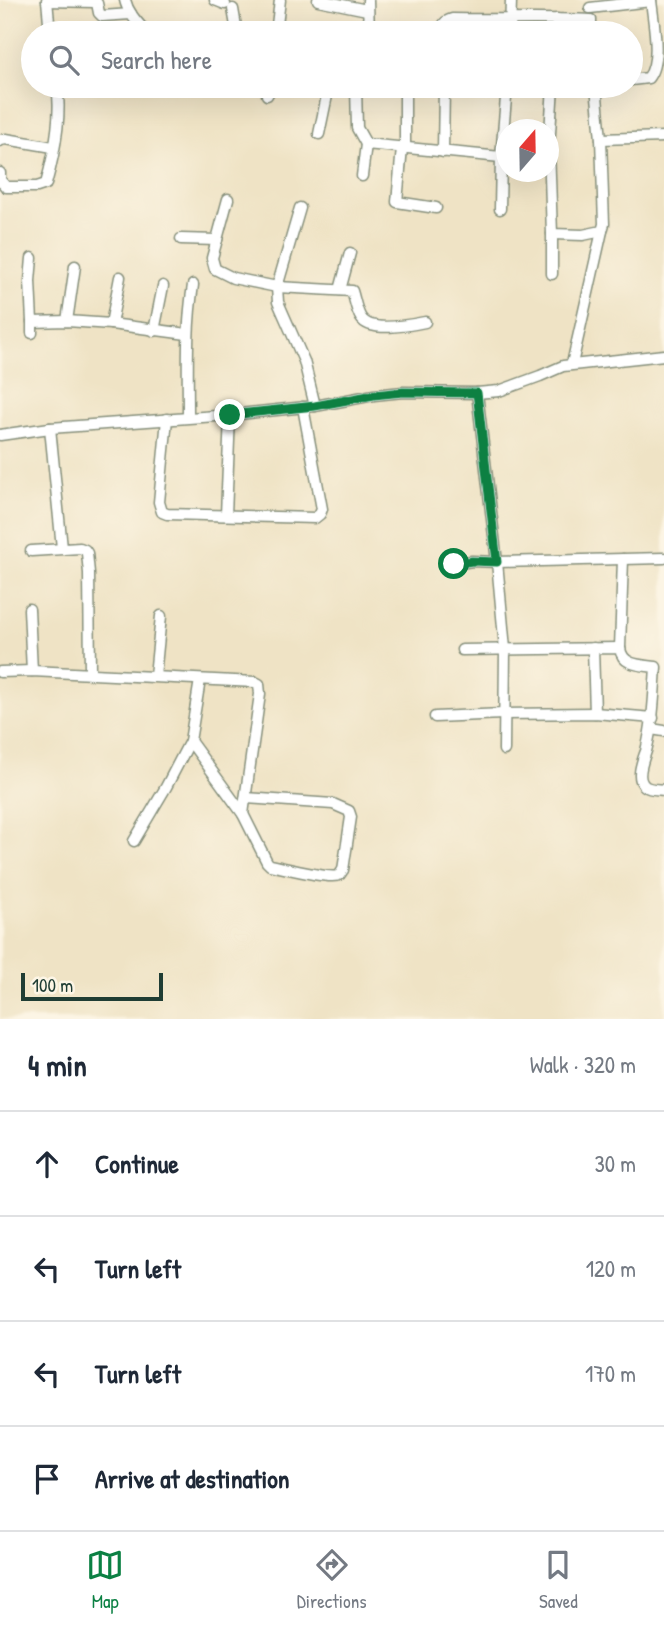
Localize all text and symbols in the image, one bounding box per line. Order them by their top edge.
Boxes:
search box [21,21,643,98]
icon: search [45,41,83,79]
text: Search here [101,42,212,77]
north arrow [496,119,559,182]
route end [214,399,245,430]
route start [438,548,469,579]
scale bar [21,970,163,1002]
text: 100 m [32,972,73,998]
text: 4 min [28,1045,87,1085]
text: Walk · 320 m [530,1049,636,1080]
icon: ahead [28,1145,66,1183]
text: Continue [95,1146,179,1181]
text: 30 m [594,1148,636,1179]
icon: left [28,1250,66,1288]
text: Turn left [95,1251,181,1286]
text: 120 m [586,1253,636,1284]
icon: left [28,1355,66,1393]
text: Turn left [95,1356,181,1391]
text: 170 m [585,1358,636,1389]
icon: arrive [28,1460,66,1498]
text: Arrive at destination [95,1461,290,1496]
tab: Map [86,1546,124,1614]
tab: Directions [297,1546,367,1614]
tab: Saved [539,1546,578,1614]

